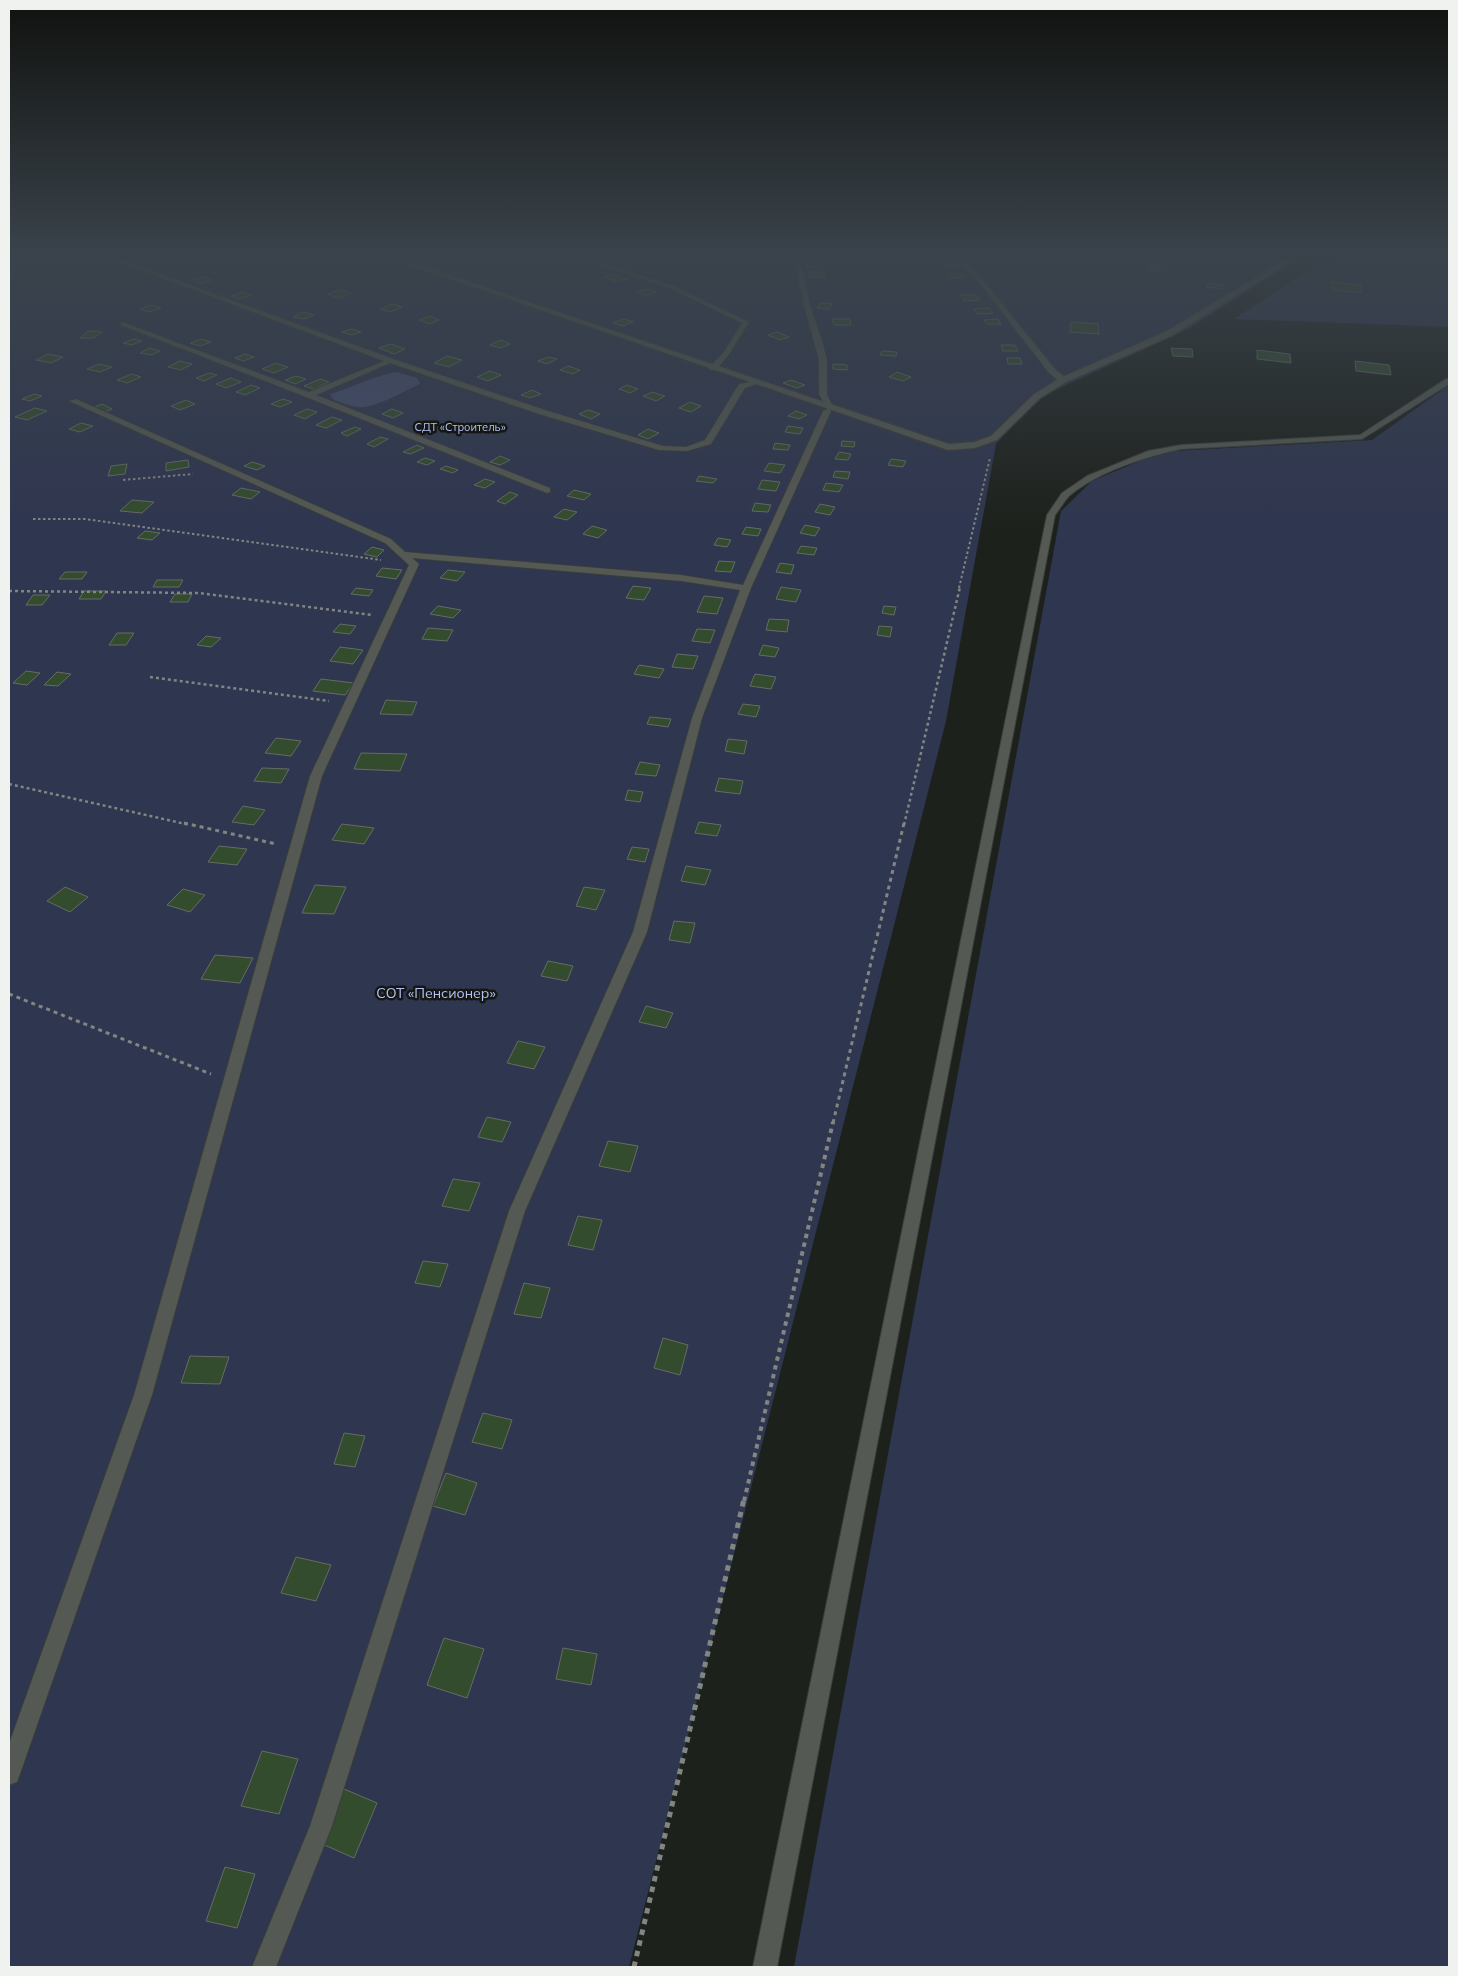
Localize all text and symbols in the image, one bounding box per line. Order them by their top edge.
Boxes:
park label: СДТ «Строитель» [414,420,506,434]
park label: СОТ «Пенсионер» [376,984,496,1002]

